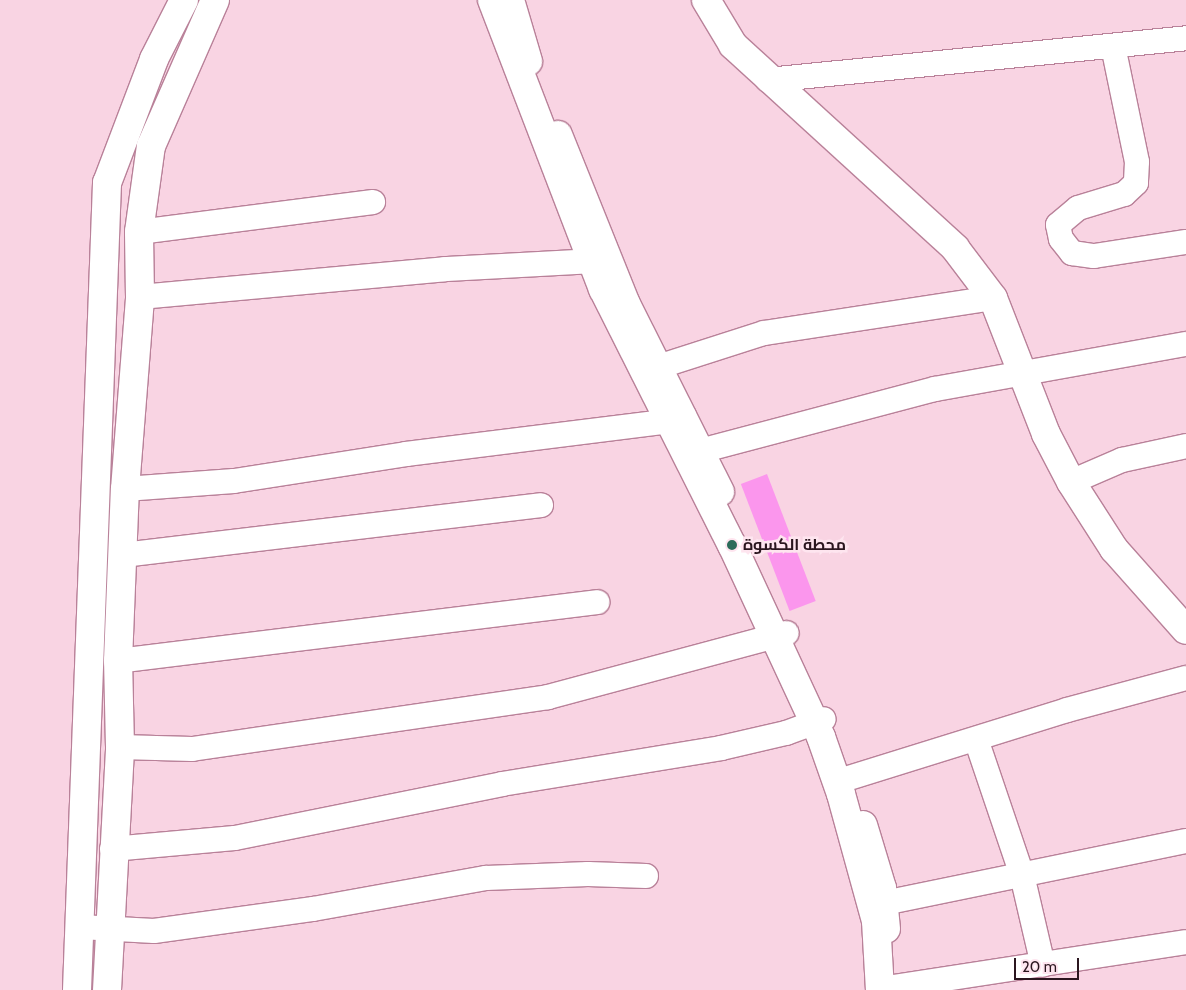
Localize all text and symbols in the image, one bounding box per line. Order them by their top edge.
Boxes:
place label: محطة الكسوة [743,535,846,555]
marker: محطة الكسوة [725,538,739,552]
scale bar [1016,948,1081,980]
text: 20 m [1022,958,1057,976]

